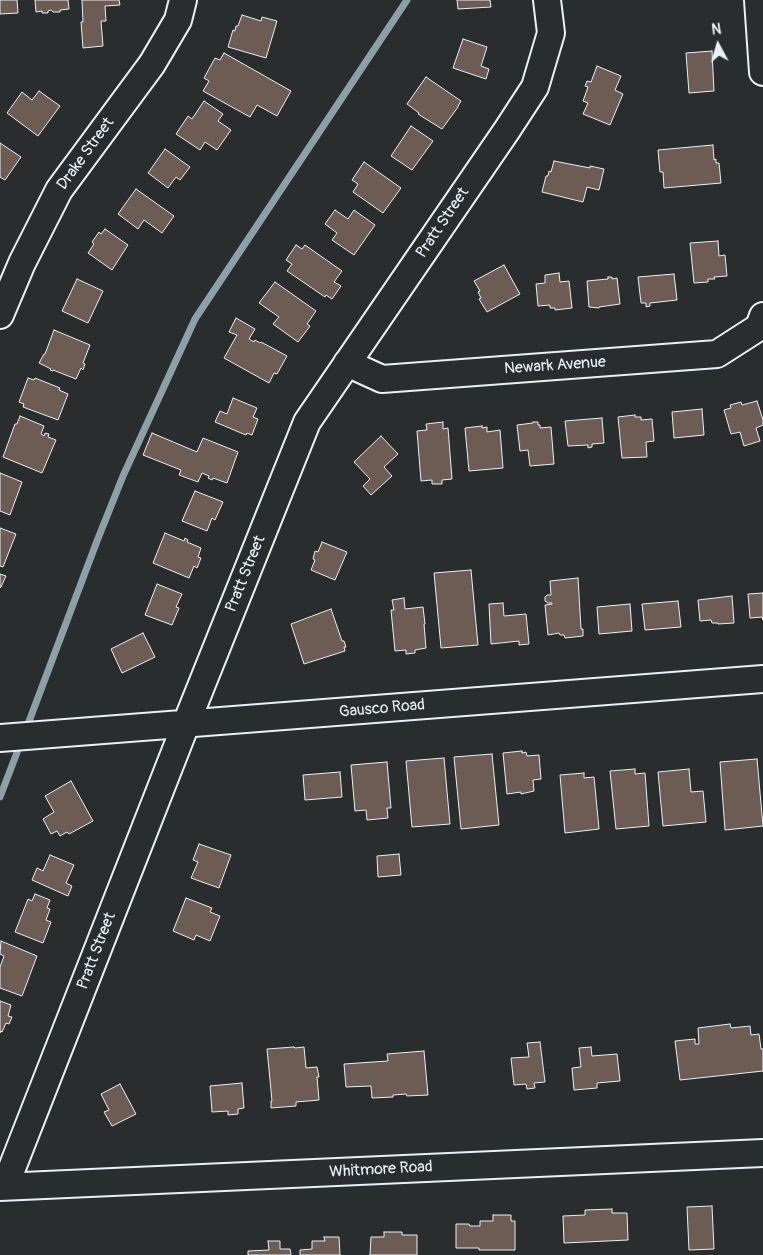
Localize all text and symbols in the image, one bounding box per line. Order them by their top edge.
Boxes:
north arrow [693,20,743,70]
text: N [711,21,722,39]
street label: Drake Street [53,114,119,194]
street label: Pratt Street [412,184,474,262]
street label: Newark Avenue [503,353,607,379]
street label: Pratt Street [222,533,270,615]
street label: Gausco Road [338,696,426,722]
street label: Pratt Street [74,910,120,992]
street label: Whitmore Road [329,1158,433,1182]

